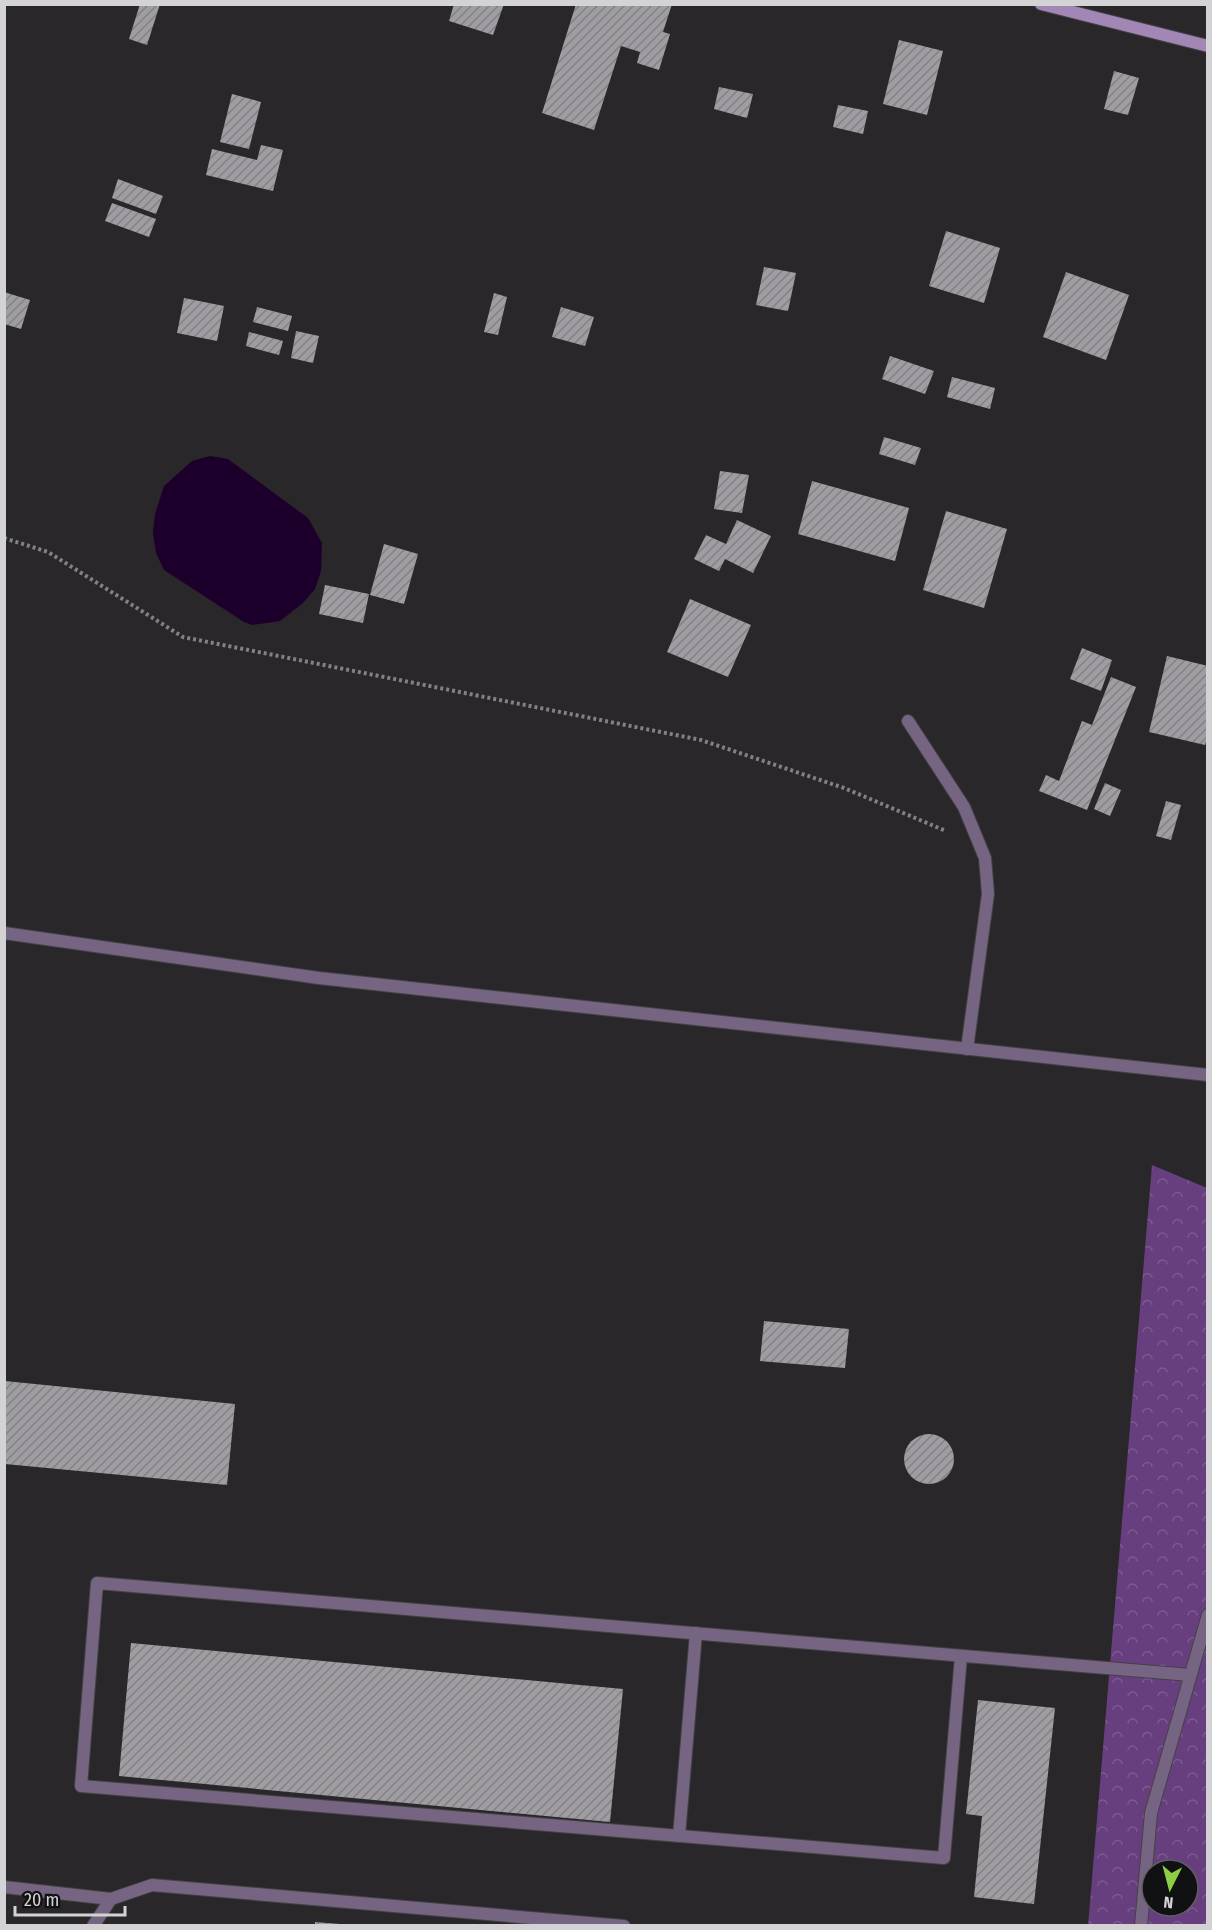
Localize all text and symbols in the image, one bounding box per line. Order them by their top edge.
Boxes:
north arrow [1140,1858,1200,1918]
scale bar [15,1879,124,1917]
text: 20 m [24,1889,59,1911]
text: N [1163,1892,1174,1912]

